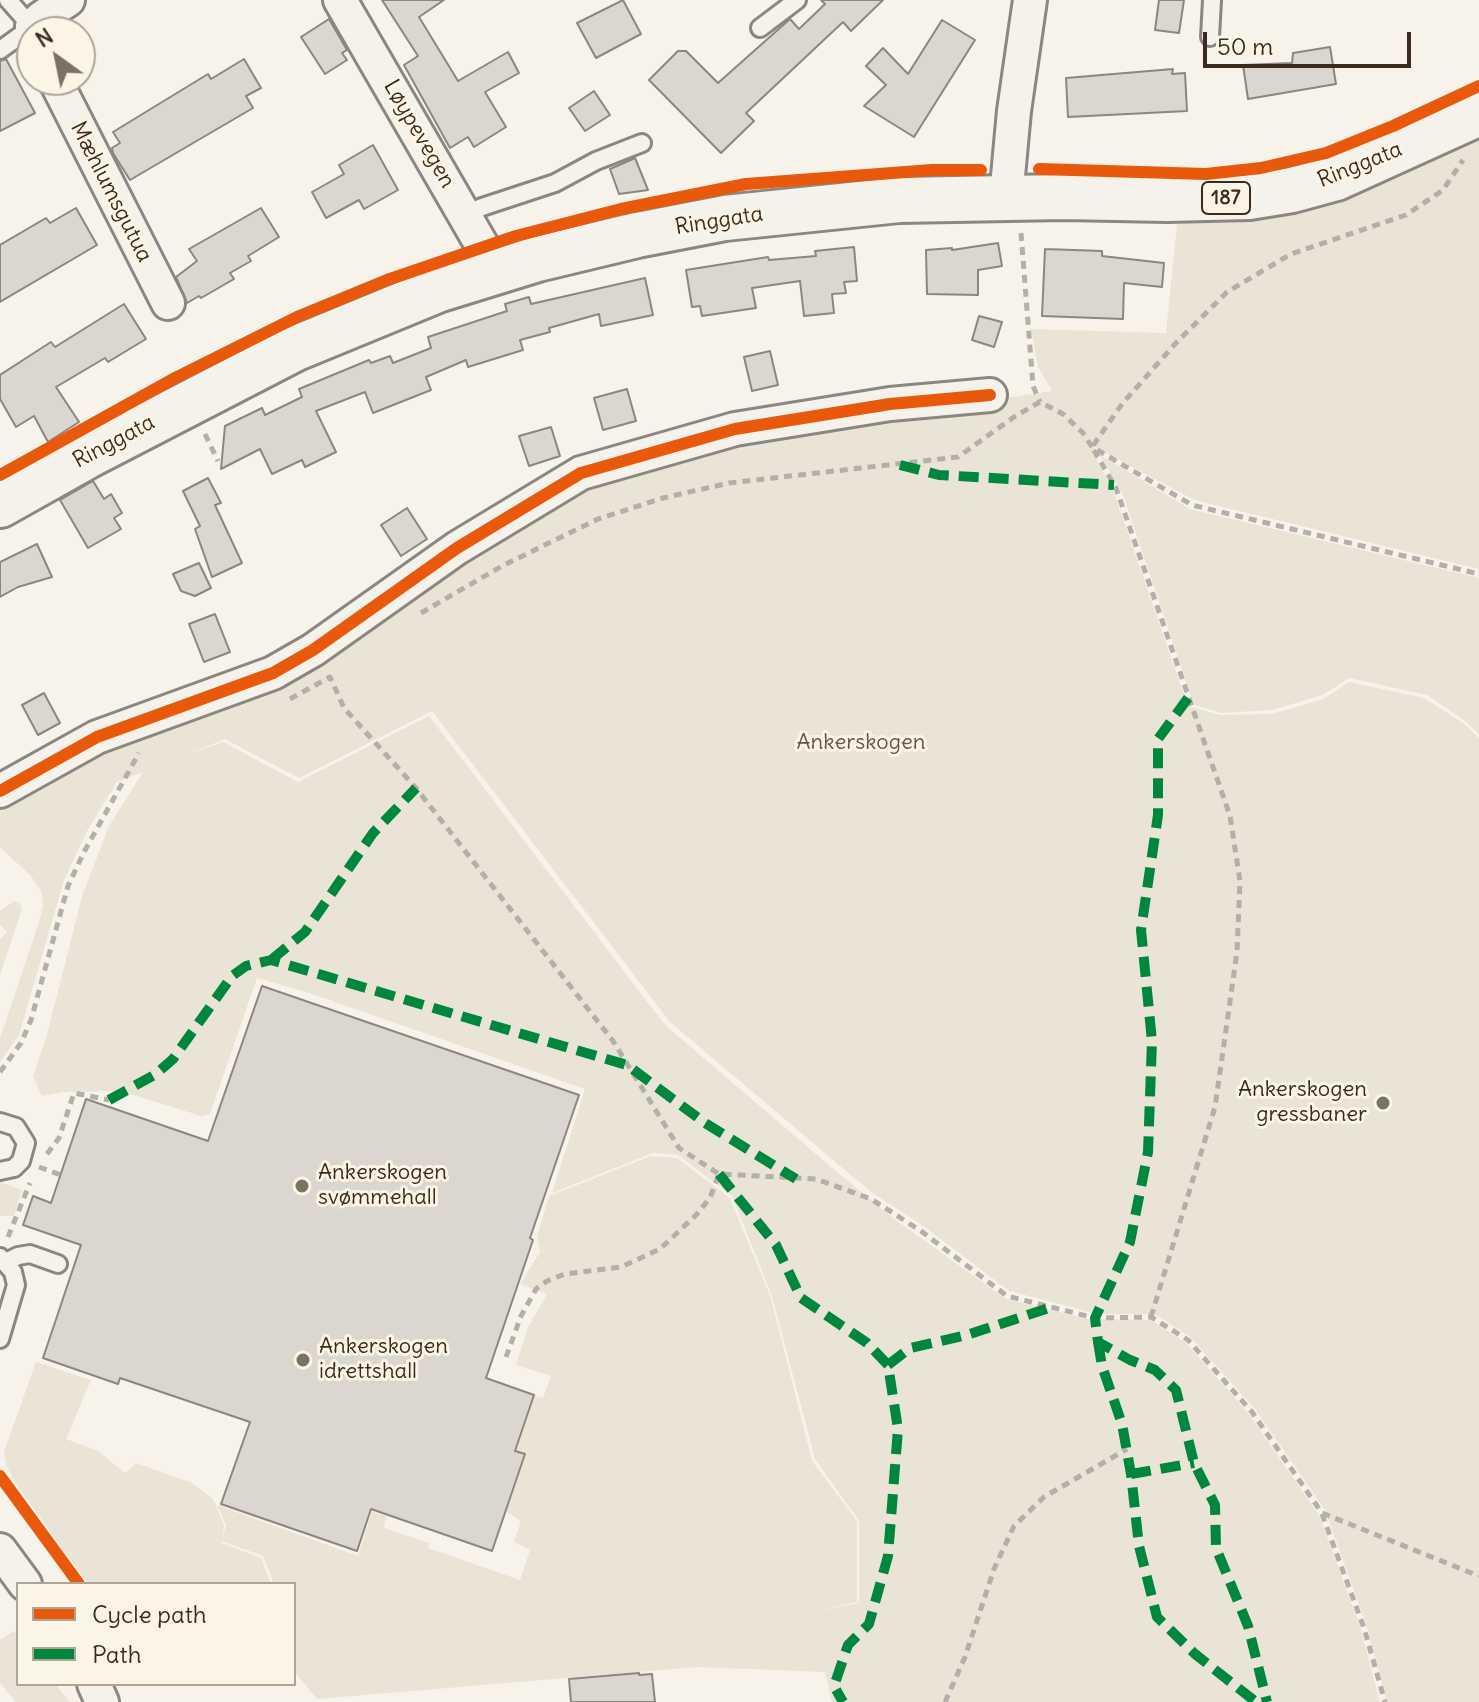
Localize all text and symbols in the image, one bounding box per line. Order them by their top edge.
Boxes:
north arrow [16,16,96,96]
scale bar [1207,16,1415,66]
text: N [30,22,58,53]
text: 50 m [1217,31,1273,61]
street label: Løypevegen [377,75,461,193]
street label: Mæhlumsgutua [64,117,158,267]
street label: Ringgata [1314,136,1406,194]
road number: 187 [1202,182,1250,214]
street label: Ringgata [673,201,765,241]
street label: Ringgata [69,410,159,474]
park label: Ankerskogen [796,730,926,756]
place label: Ankerskogen gressbaner [1238,1077,1367,1128]
marker: Ankerskogen gressbaner [1374,1094,1392,1112]
place label: Ankerskogen svømmehall [318,1160,447,1212]
marker: Ankerskogen svømmehall [293,1177,311,1195]
place label: Ankerskogen idrettshall [319,1334,448,1386]
marker: Ankerskogen idrettshall [294,1351,312,1369]
legend [16,1582,296,1686]
text: Cycle path [92,1599,207,1629]
text: Path [92,1639,142,1669]

